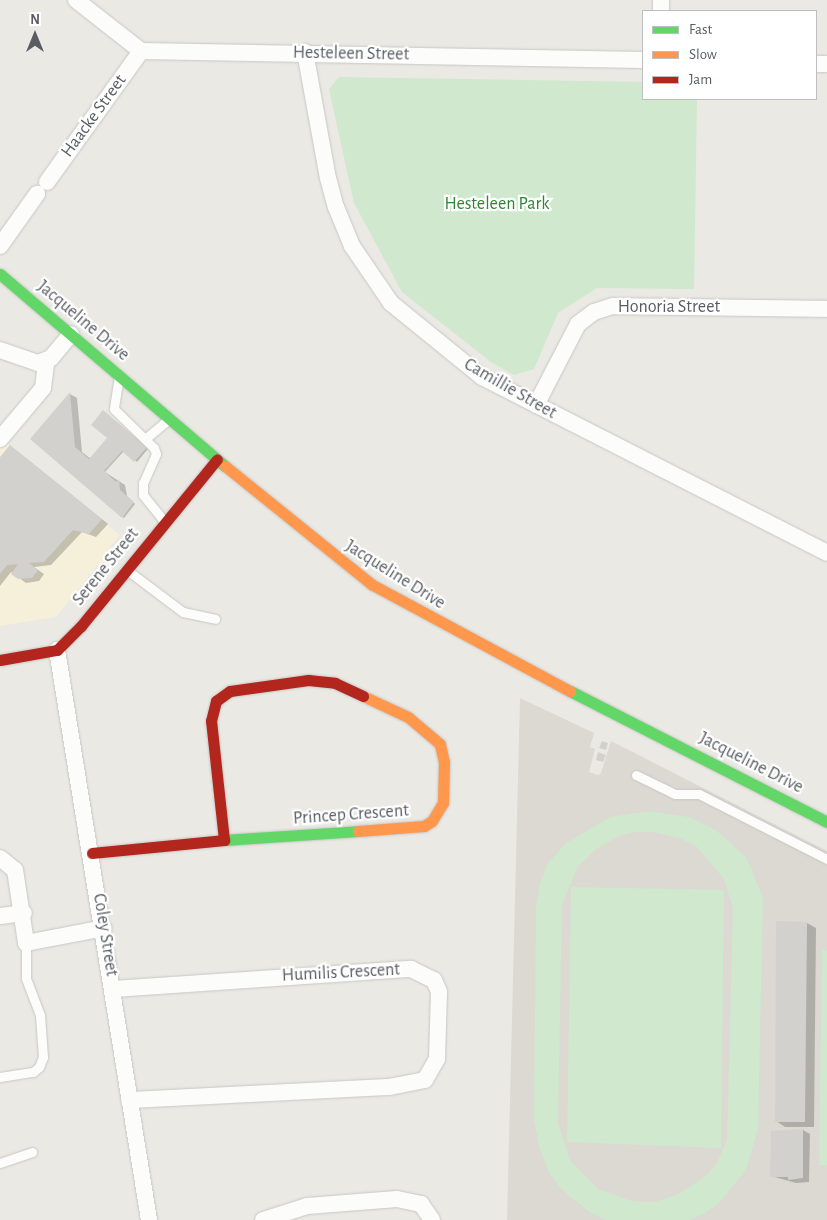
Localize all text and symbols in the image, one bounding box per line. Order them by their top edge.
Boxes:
north arrow [10,10,60,60]
legend [642,10,817,100]
text: N [30,13,40,27]
text: Fast [689,22,712,37]
street label: Hesteleen Street [293,42,409,66]
text: Slow [689,47,717,62]
street label: Haacke Street [57,70,131,162]
text: Jam [689,72,712,87]
park label: Hesteleen Park [444,193,550,215]
street label: Jacqueline Drive [32,276,134,366]
street label: Honoria Street [618,296,720,318]
street label: Camillie Street [460,354,560,424]
street label: Serene Street [68,524,144,610]
street label: Jacqueline Drive [341,536,449,614]
street label: Jacqueline Drive [695,728,807,798]
street label: Princep Crescent [292,800,410,830]
street label: Coley Street [88,892,122,978]
street label: Humilis Crescent [281,959,401,987]

